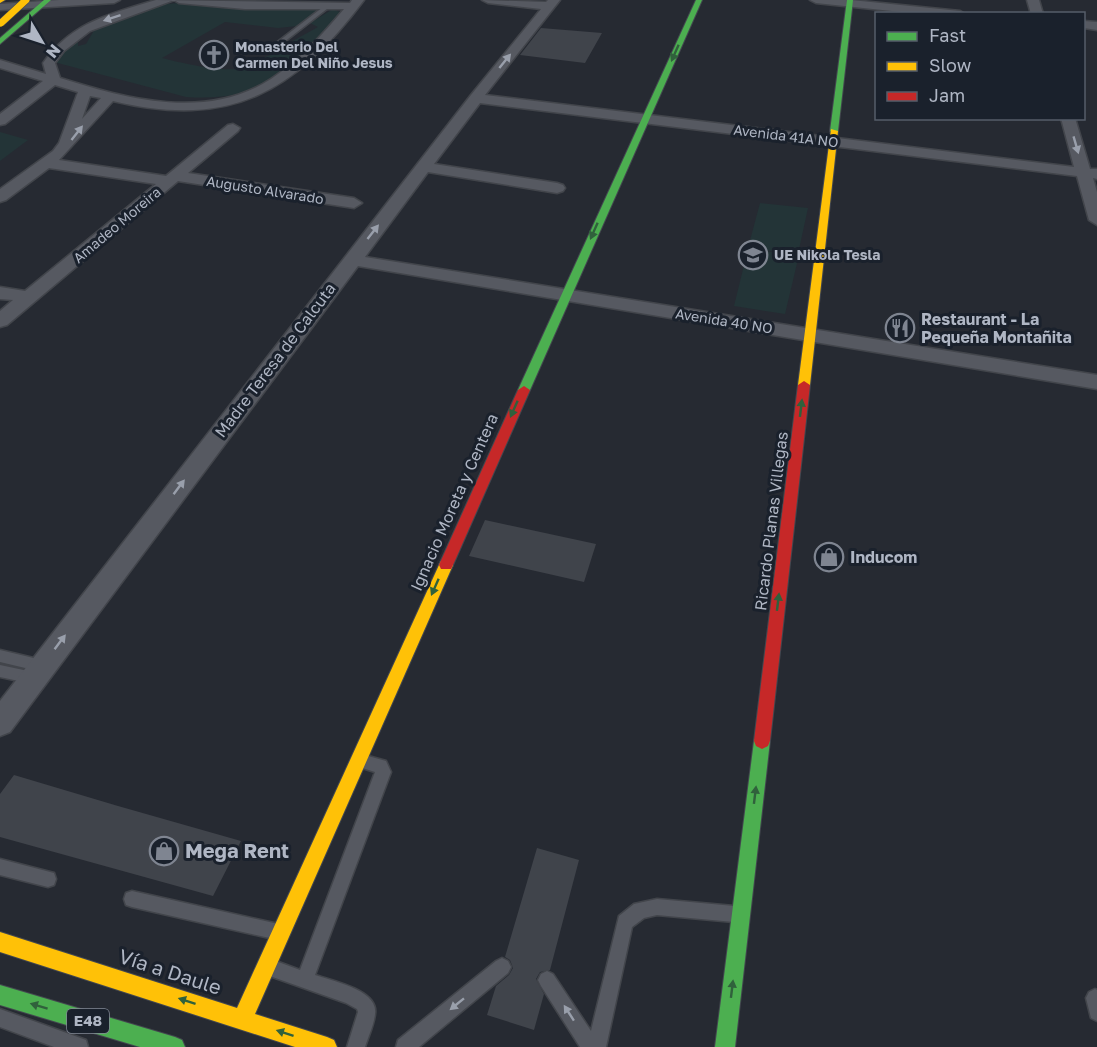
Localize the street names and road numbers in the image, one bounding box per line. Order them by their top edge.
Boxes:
street label: Avenida 41A NO [733,121,840,150]
street label: Augusto Alvarado [205,172,325,207]
street label: Amadeo Moreira [69,183,164,266]
street label: Madre Teresa de Calcuta [210,279,340,441]
street label: Avenida 40 NO [674,304,774,337]
street label: Ignacio Moreta y Centera [406,410,502,594]
street label: Ricardo Planas Villegas [750,430,792,612]
street label: Vía a Daule [116,943,225,999]
road number: E48 [67,1009,109,1033]

